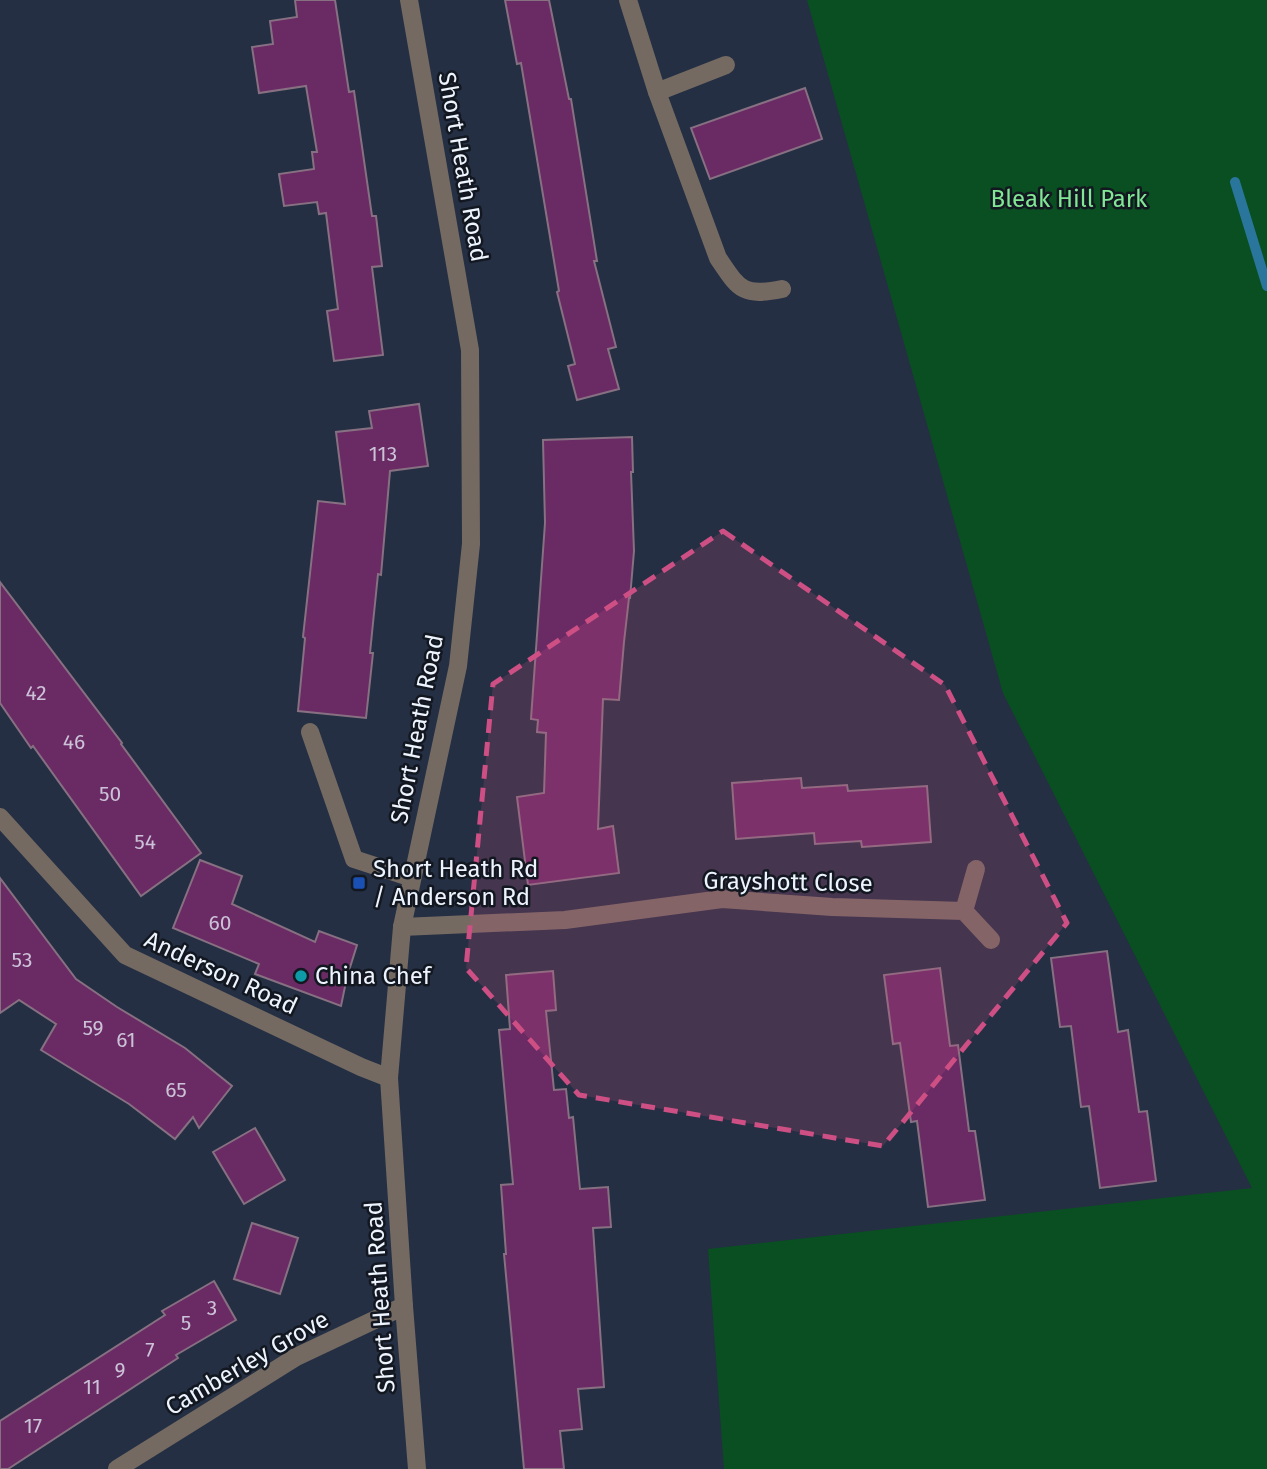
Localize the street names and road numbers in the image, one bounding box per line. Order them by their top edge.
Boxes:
street label: Short Heath Road [433,70,493,264]
street label: Short Heath Road [385,632,449,826]
street label: Grayshott Close [703,867,873,897]
street label: Anderson Road [140,925,302,1021]
street label: Short Heath Road [359,1200,401,1394]
street label: Camberley Grove [160,1305,334,1421]

